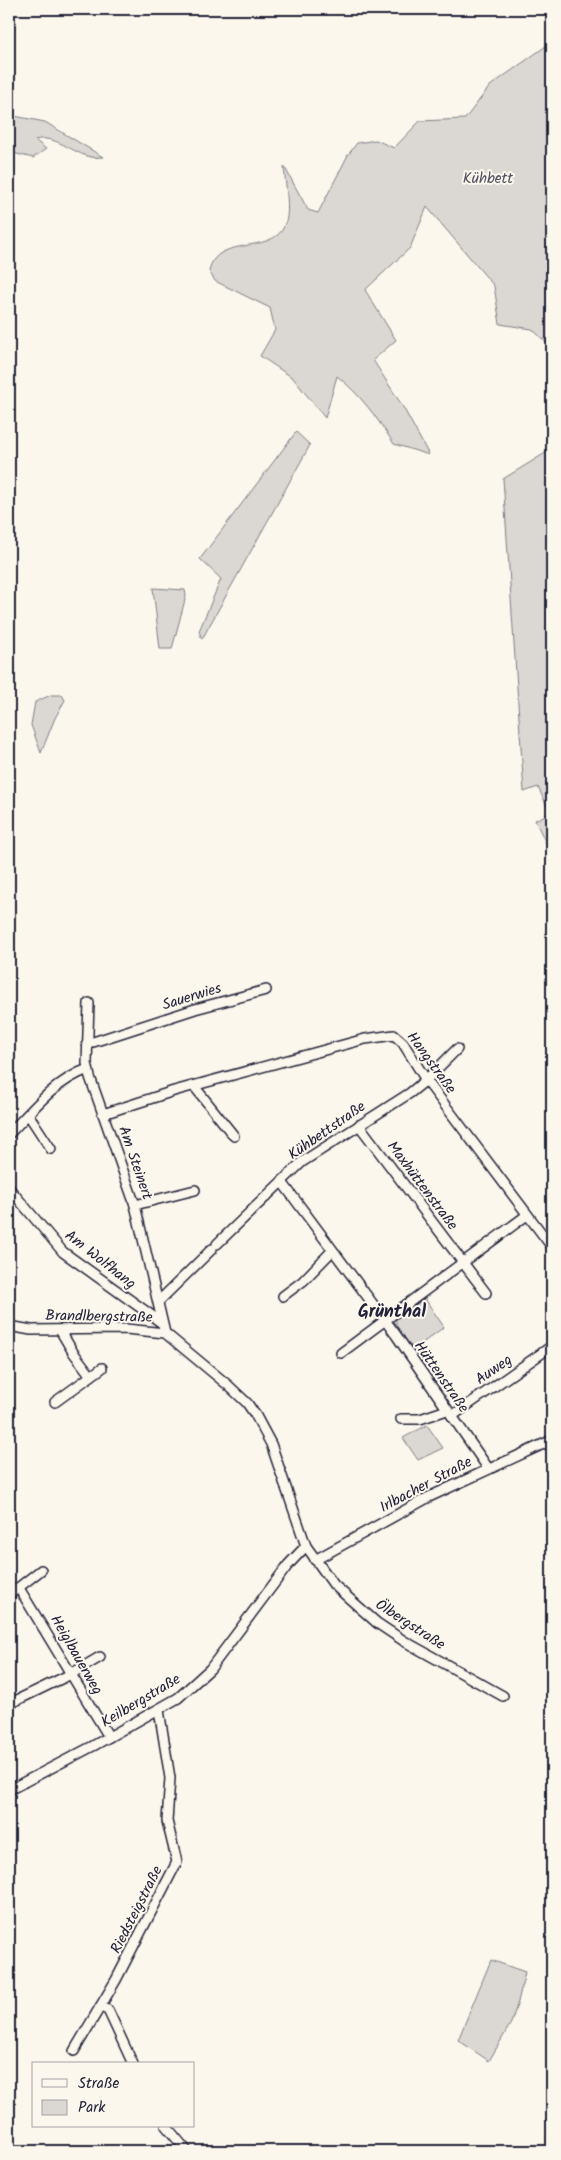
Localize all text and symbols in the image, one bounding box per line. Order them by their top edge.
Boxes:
park label: Kühbett [463,167,513,191]
street label: Sauerwies [159,976,225,1017]
street label: Hangstraße [400,1027,462,1099]
street label: Kühbettstraße [283,1095,371,1167]
street label: Am Steinert [111,1123,159,1203]
street label: Maxhüttenstraße [380,1136,464,1236]
street label: Am Wolfhang [59,1224,141,1296]
district label: Grünthal [358,1298,426,1327]
street label: Brandlbergstraße [45,1304,153,1330]
street label: Hüttenstraße [407,1336,475,1418]
street label: Auweg [471,1349,517,1391]
street label: Irlbacher Straße [375,1450,477,1520]
street label: Ölbergstraße [370,1593,450,1657]
street label: Heiglbauerweg [43,1610,109,1700]
street label: Keilbergstraße [97,1668,186,1734]
street label: Riedsteigstraße [105,1862,170,1958]
legend [32,2062,195,2128]
text: Straße [78,2072,120,2096]
text: Park [78,2096,106,2120]

